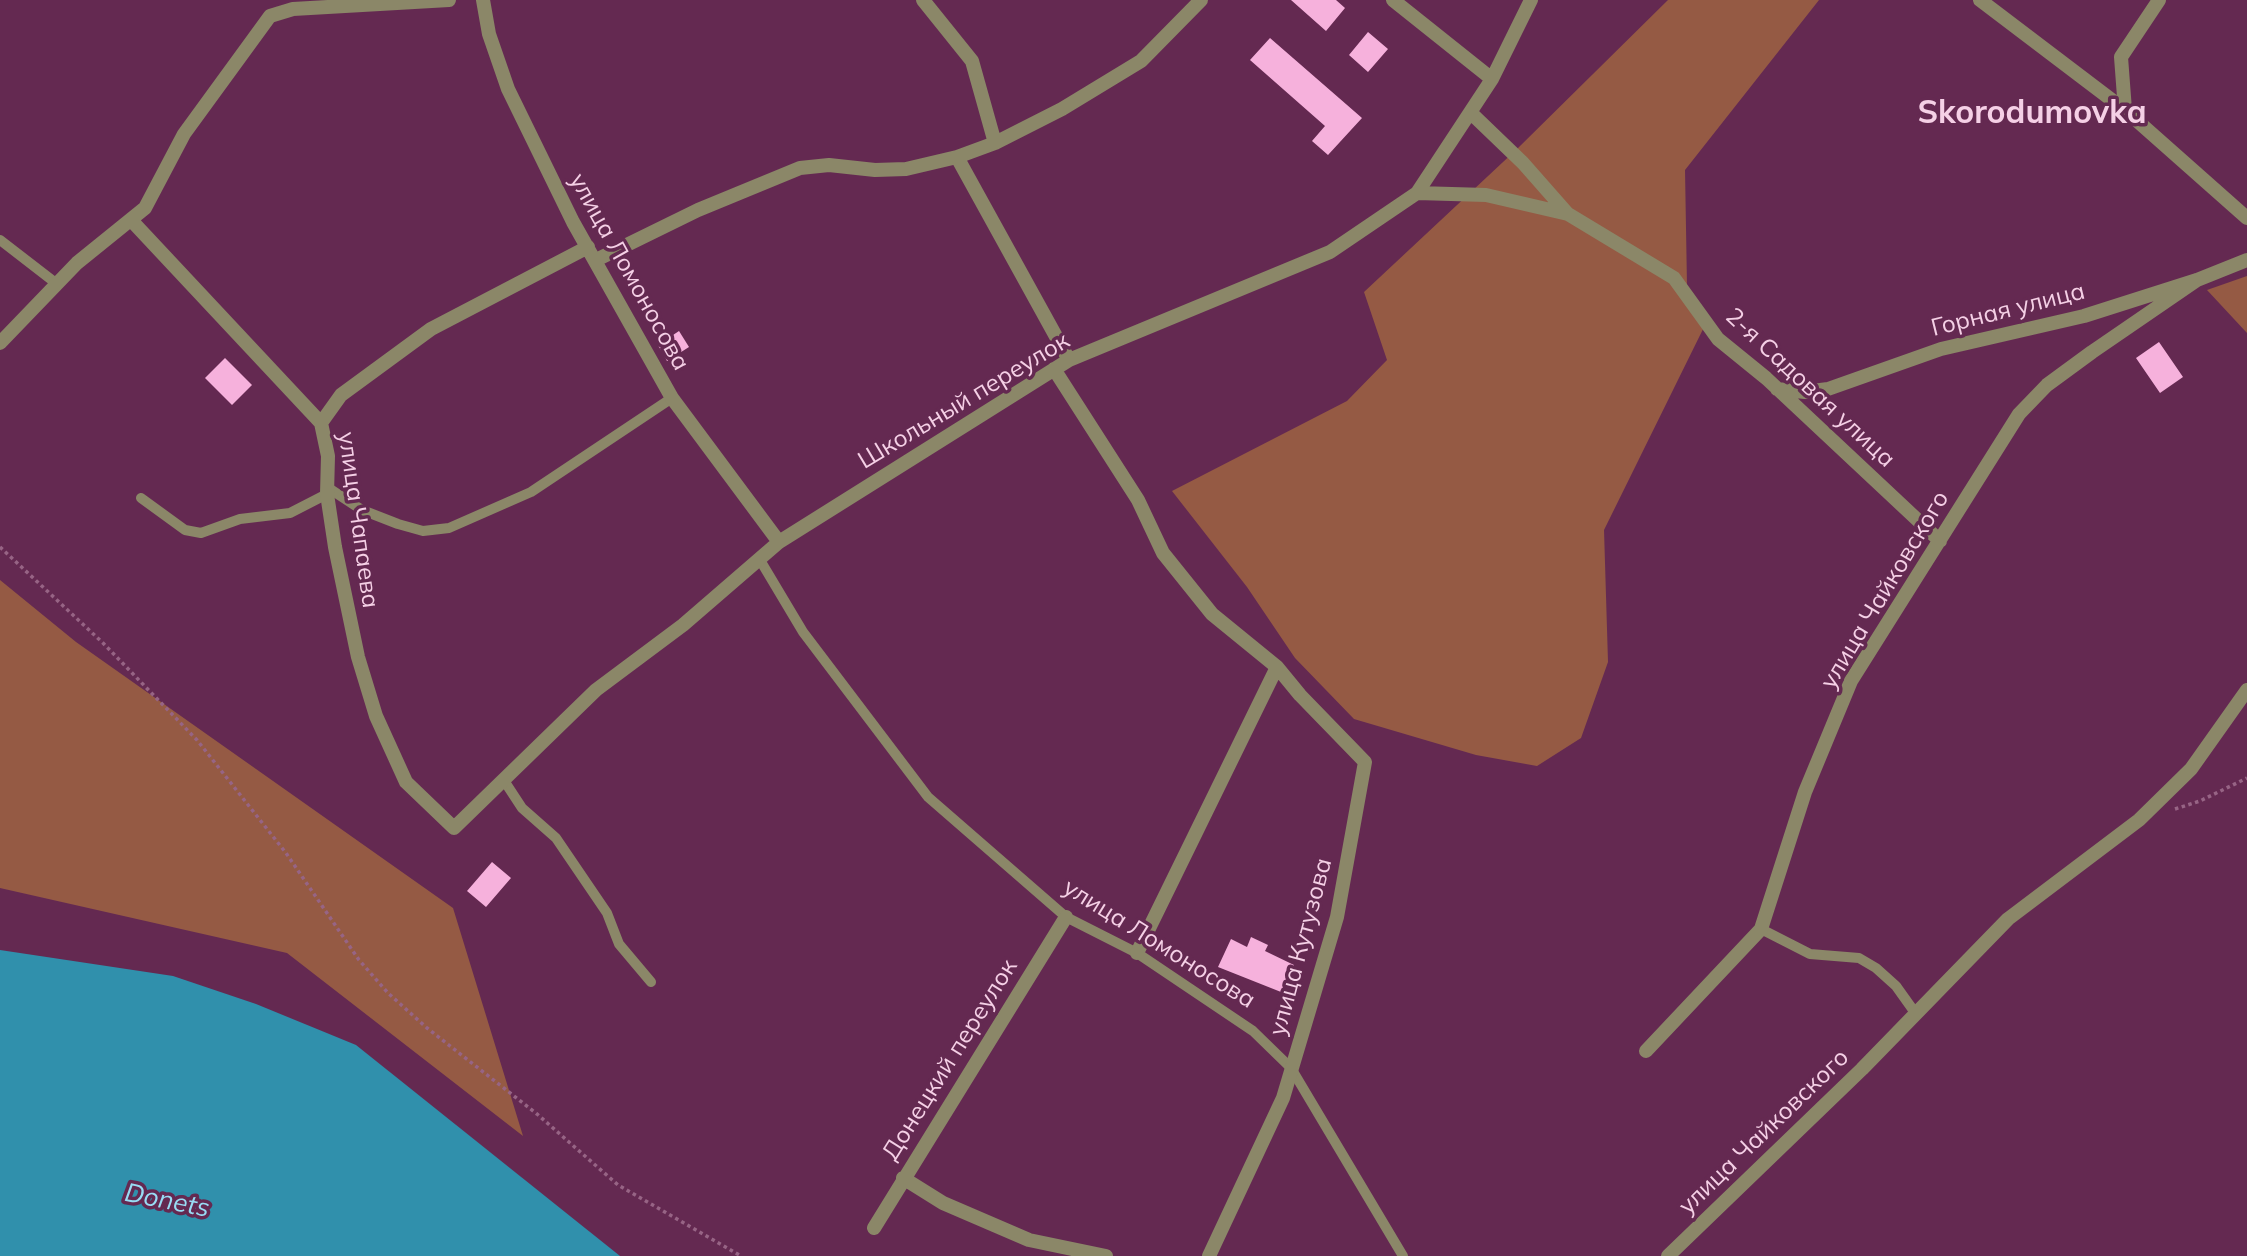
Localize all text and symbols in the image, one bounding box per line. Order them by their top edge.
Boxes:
district label: Skorodumovka [1917,94,2147,132]
street label: улица Ломоносова [563,168,695,376]
street label: Горная улица [1928,277,2088,343]
street label: 2-я Садовая улица [1719,302,1901,474]
street label: Школьный переулок [853,327,1075,475]
street label: улица Чапаева [331,430,385,610]
street label: улица Чайковского [1815,486,1955,694]
street label: улица Кутузова [1263,855,1339,1039]
street label: улица Ломоносова [1058,873,1260,1015]
street label: Донецкий переулок [876,954,1024,1166]
street label: улица Чайковского [1673,1043,1855,1221]
water label: Donets [122,1178,212,1224]

